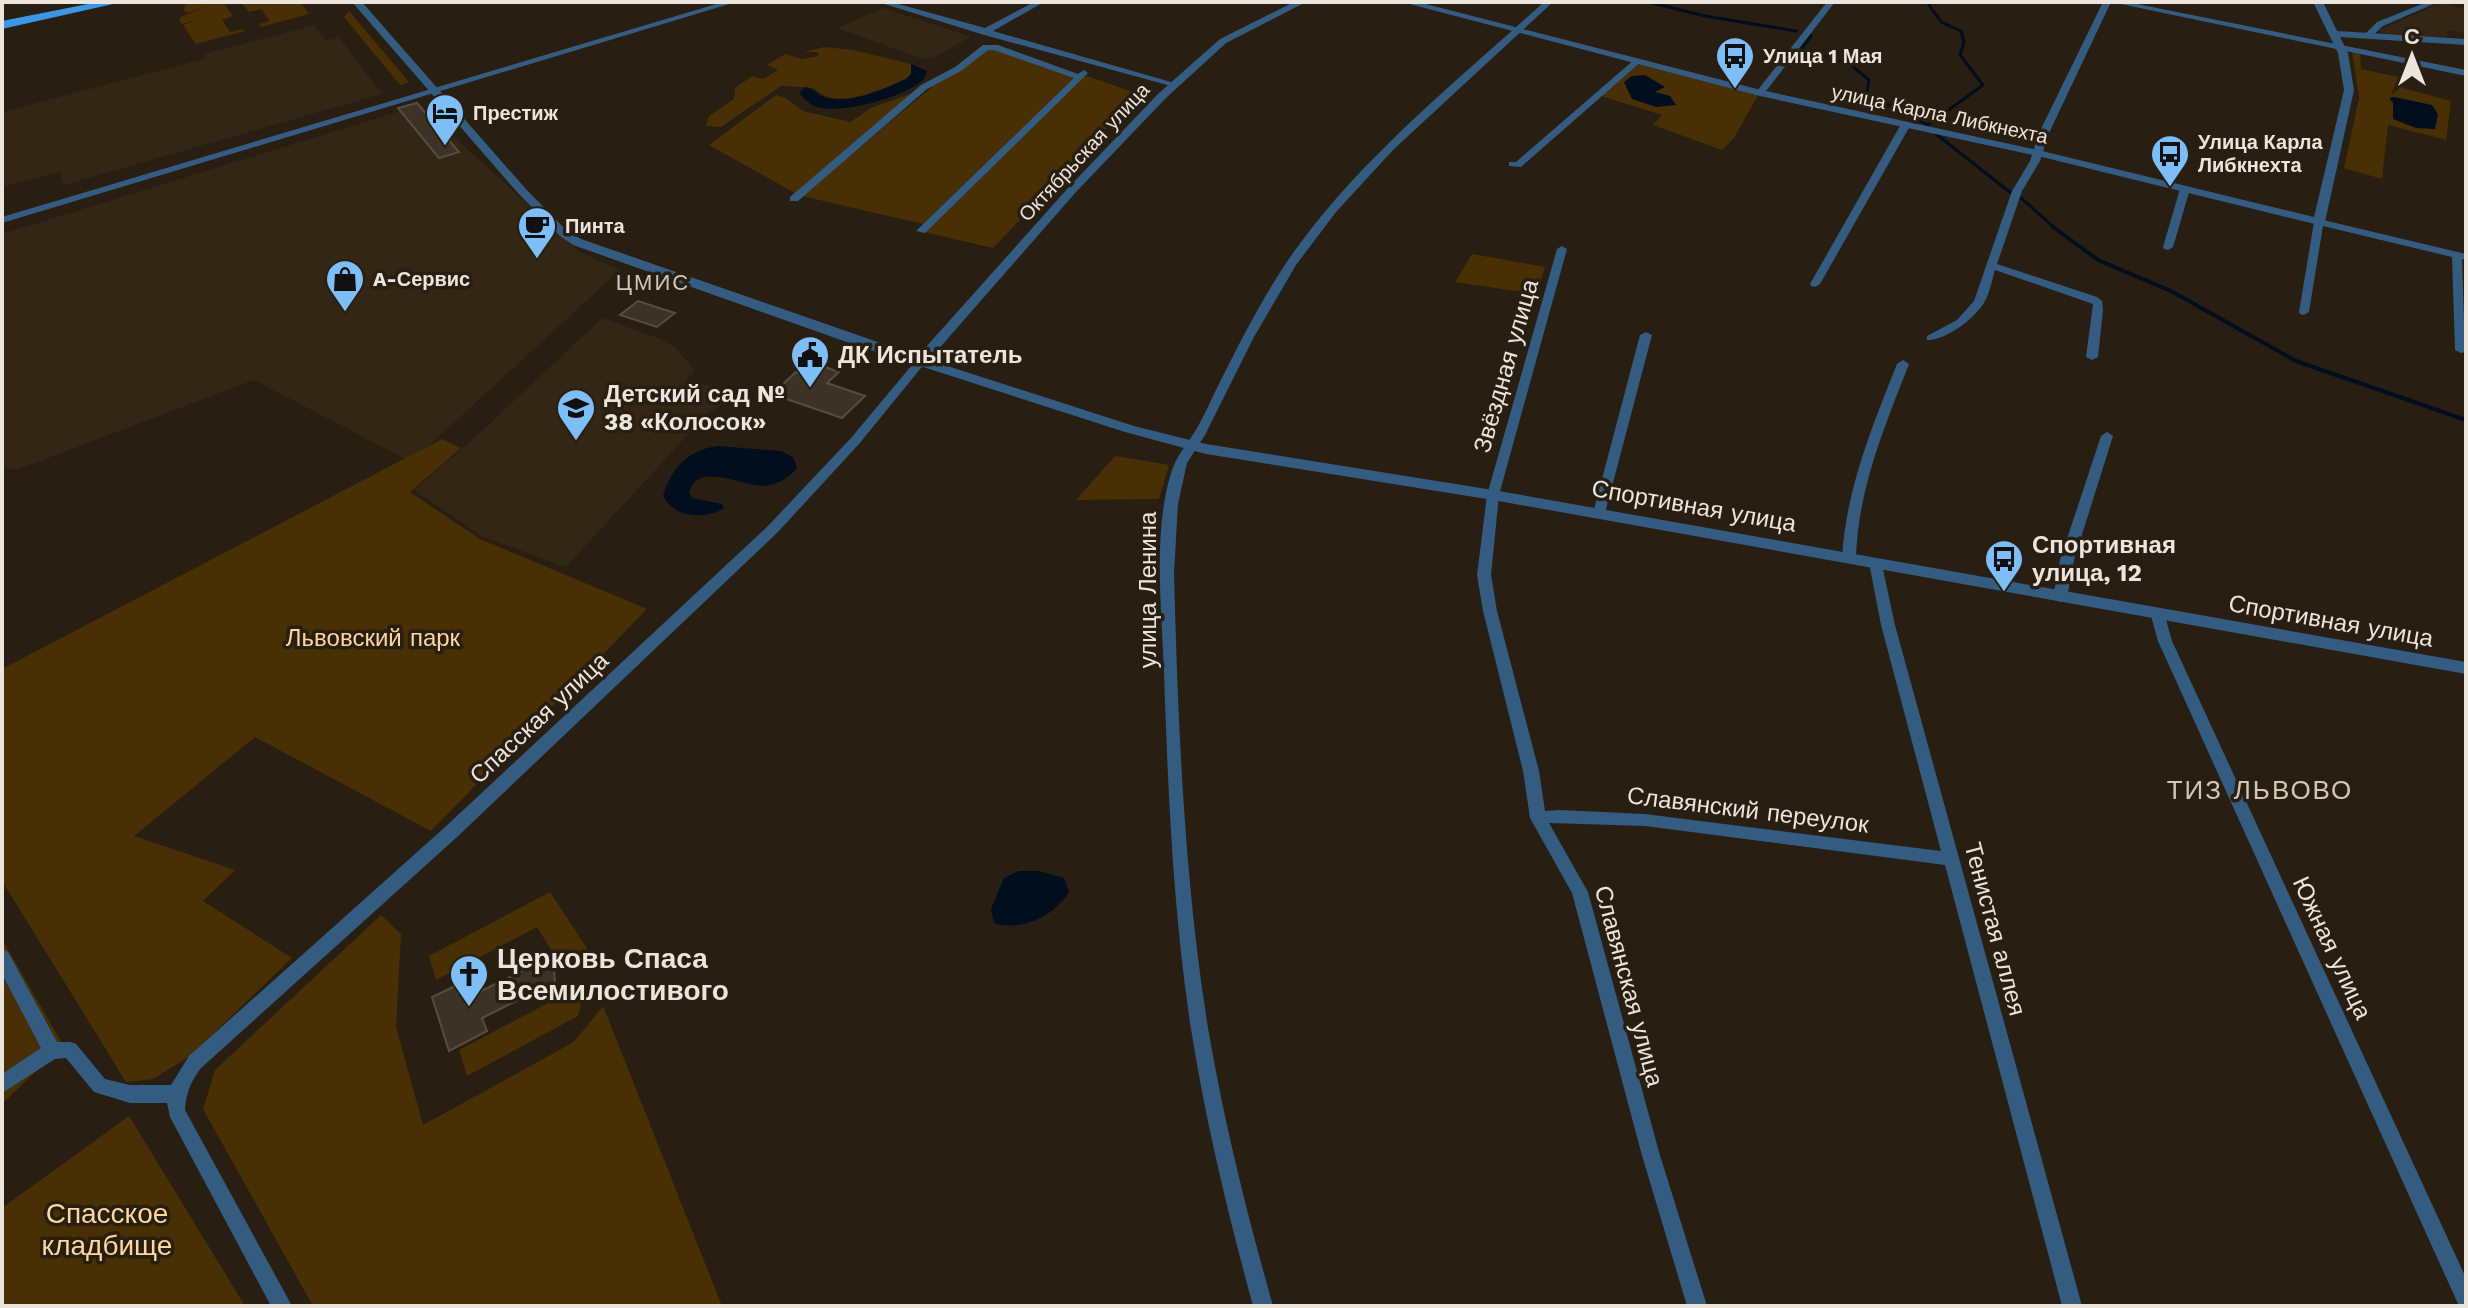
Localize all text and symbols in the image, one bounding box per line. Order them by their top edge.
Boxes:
north arrow [2372,16,2452,96]
text: С [2404,24,2420,49]
bus stop icon: Улица 1 Мая [1714,35,1756,90]
place label: Улица 1 Мая [1763,44,1882,68]
street label: Октябрьская улица [1014,77,1155,226]
street label: улица Карла Либкнехта [1830,79,2051,149]
hotel icon: Престиж [424,92,466,147]
place label: Престиж [473,101,559,125]
place label: Улица Карла Либкнехта [2198,130,2324,177]
bus stop icon: Улица Карла Либкнехта [2149,133,2191,188]
cafe icon: Пинта [516,205,558,260]
place label: Пинта [565,214,626,238]
shop icon: A-Сервис [324,258,366,313]
place label: A-Сервис [373,267,470,291]
district label: ЦМИС [616,270,690,295]
street label: Звёздная улица [1468,276,1544,456]
public building icon: ДК Испытатель [789,334,831,389]
place label: ДК Испытатель [838,341,1022,369]
place label: Детский сад № 38 «Колосок» [604,380,785,436]
school or university icon: Детский сад № 38 «Колосок» [555,387,597,442]
street label: Спортивная улица [1589,474,1799,538]
street label: улица Ленина [1134,511,1162,668]
place label: Спортивная улица, 12 [2032,531,2176,587]
bus stop icon: Спортивная улица, 12 [1983,538,2025,593]
street label: Спортивная улица [2226,589,2436,653]
park label: Львовский парк [286,624,461,652]
street label: Спасская улица [464,646,615,789]
district label: ТИЗ ЛЬВОВО [2167,775,2353,805]
street label: Славянский переулок [1626,781,1871,839]
street label: Тенистая аллея [1958,839,2032,1019]
street label: Южная улица [2287,872,2378,1024]
street label: Славянская улица [1589,882,1669,1090]
place label: Церковь Спаса Всемилостивого [497,942,729,1007]
church icon: Церковь Спаса Всемилостивого [448,953,490,1008]
park label: Спасское кладбище [42,1197,172,1262]

